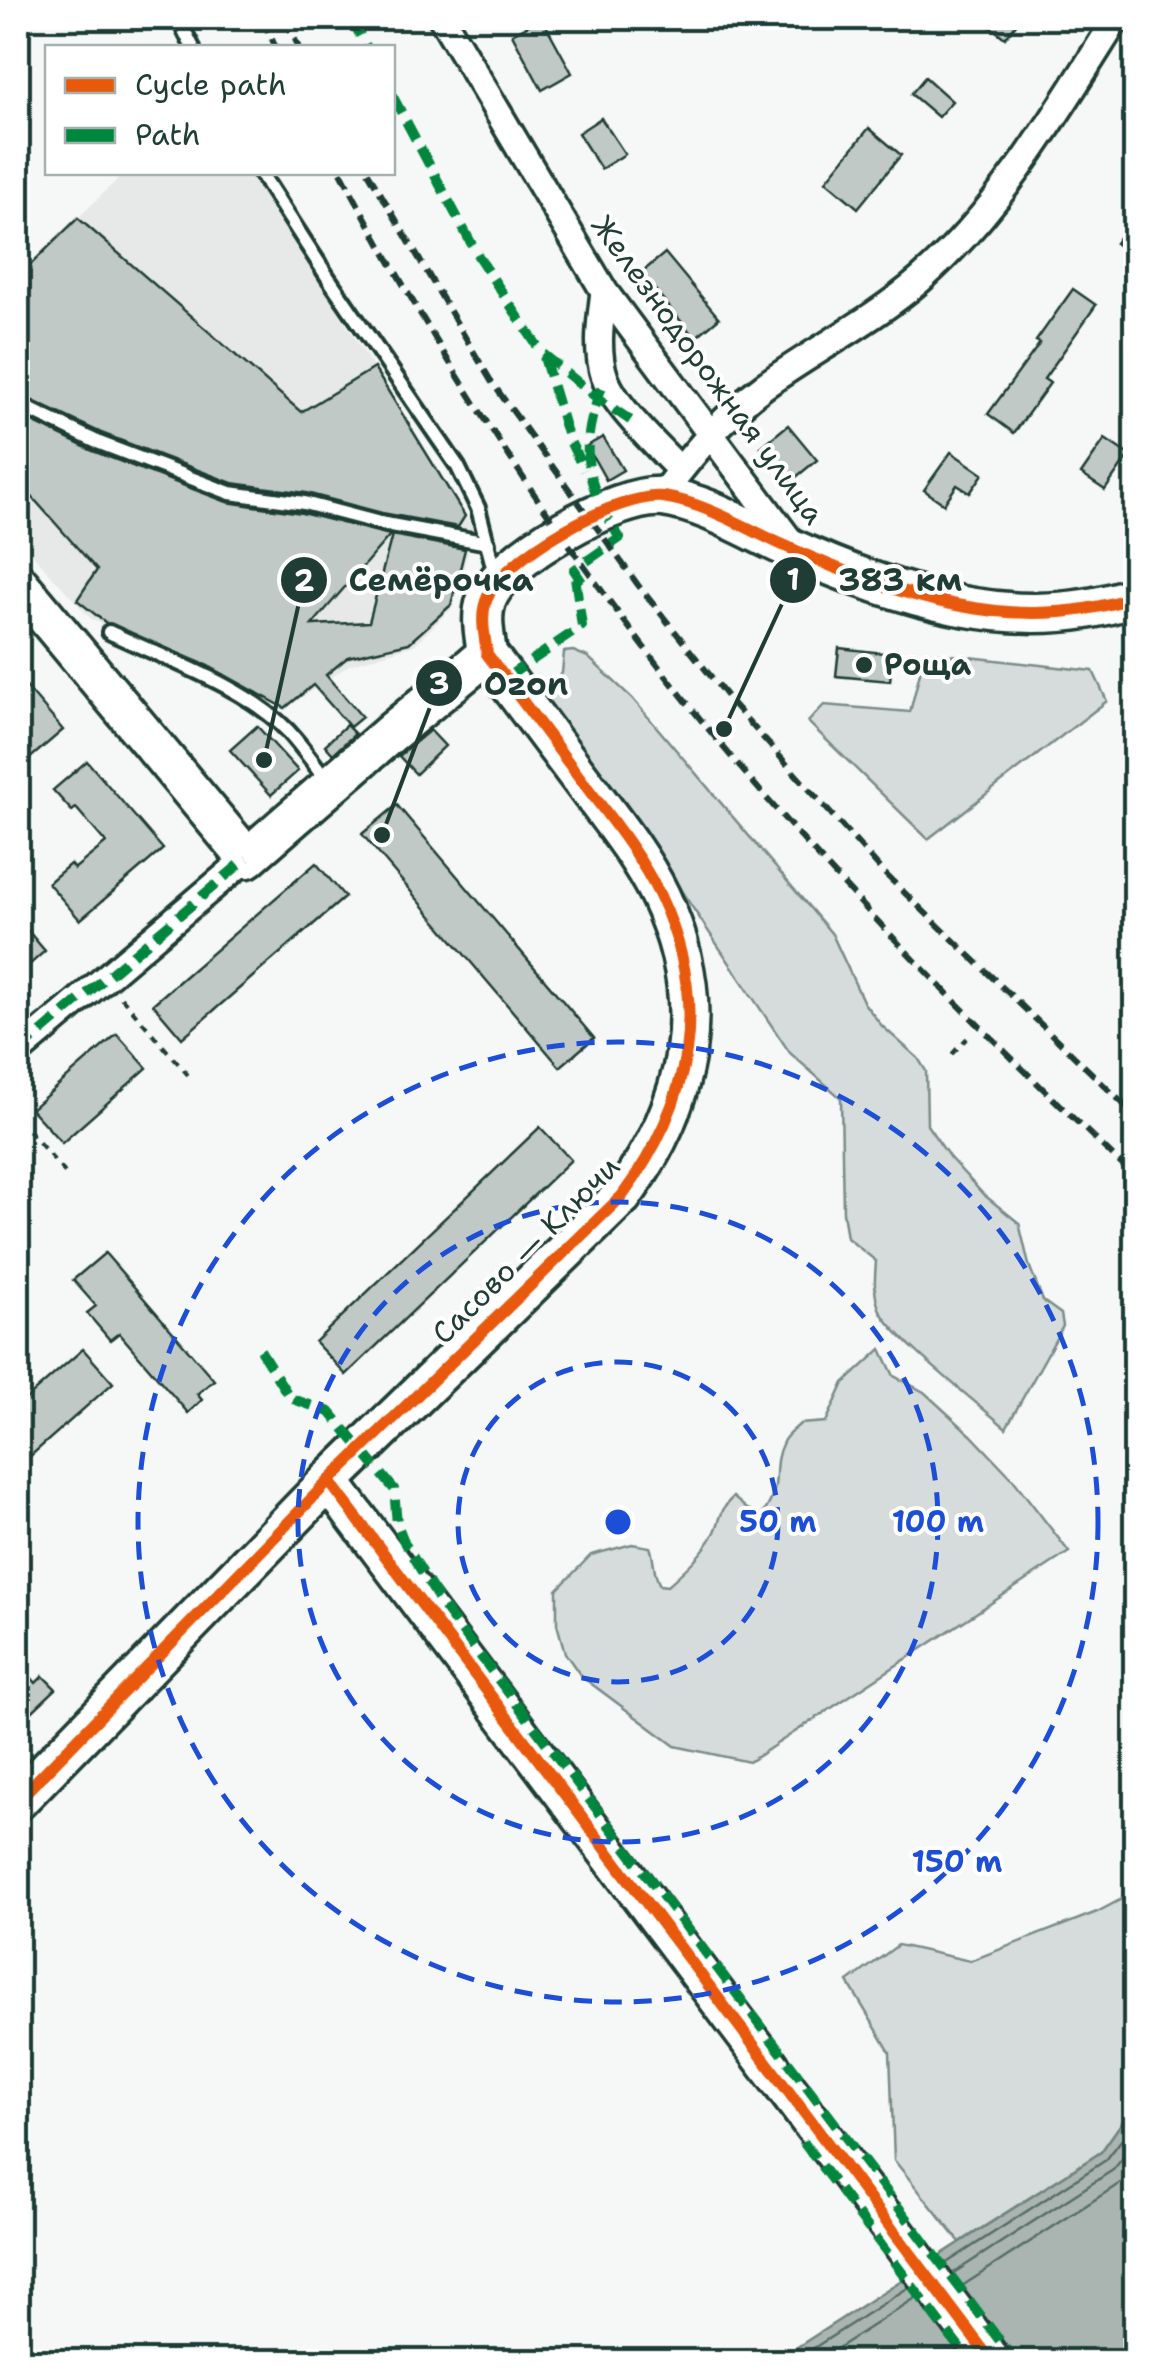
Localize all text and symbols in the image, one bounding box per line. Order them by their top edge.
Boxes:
legend [45,45,395,175]
text: Cycle path [135,64,287,105]
text: Path [135,114,201,155]
street label: Железнодорожная улица [582,207,835,533]
callout: Семёрочка [279,549,554,611]
callout: 383 км [768,549,982,611]
text: Семёрочка [348,558,534,601]
text: 383 км [838,558,962,601]
text: 1 [786,559,800,600]
text: 2 [294,560,315,601]
place label: Роща [884,644,972,685]
callout: Ozon [414,652,588,714]
marker: Роща [853,654,875,676]
text: Ozon [484,662,568,705]
text: 3 [429,663,450,704]
street label: Сасово — Ключи [423,1147,629,1353]
text: 50 m [739,1501,817,1542]
text: 100 m [892,1501,984,1542]
centre of rings [600,1504,636,1540]
text: 150 m [912,1841,1002,1882]

